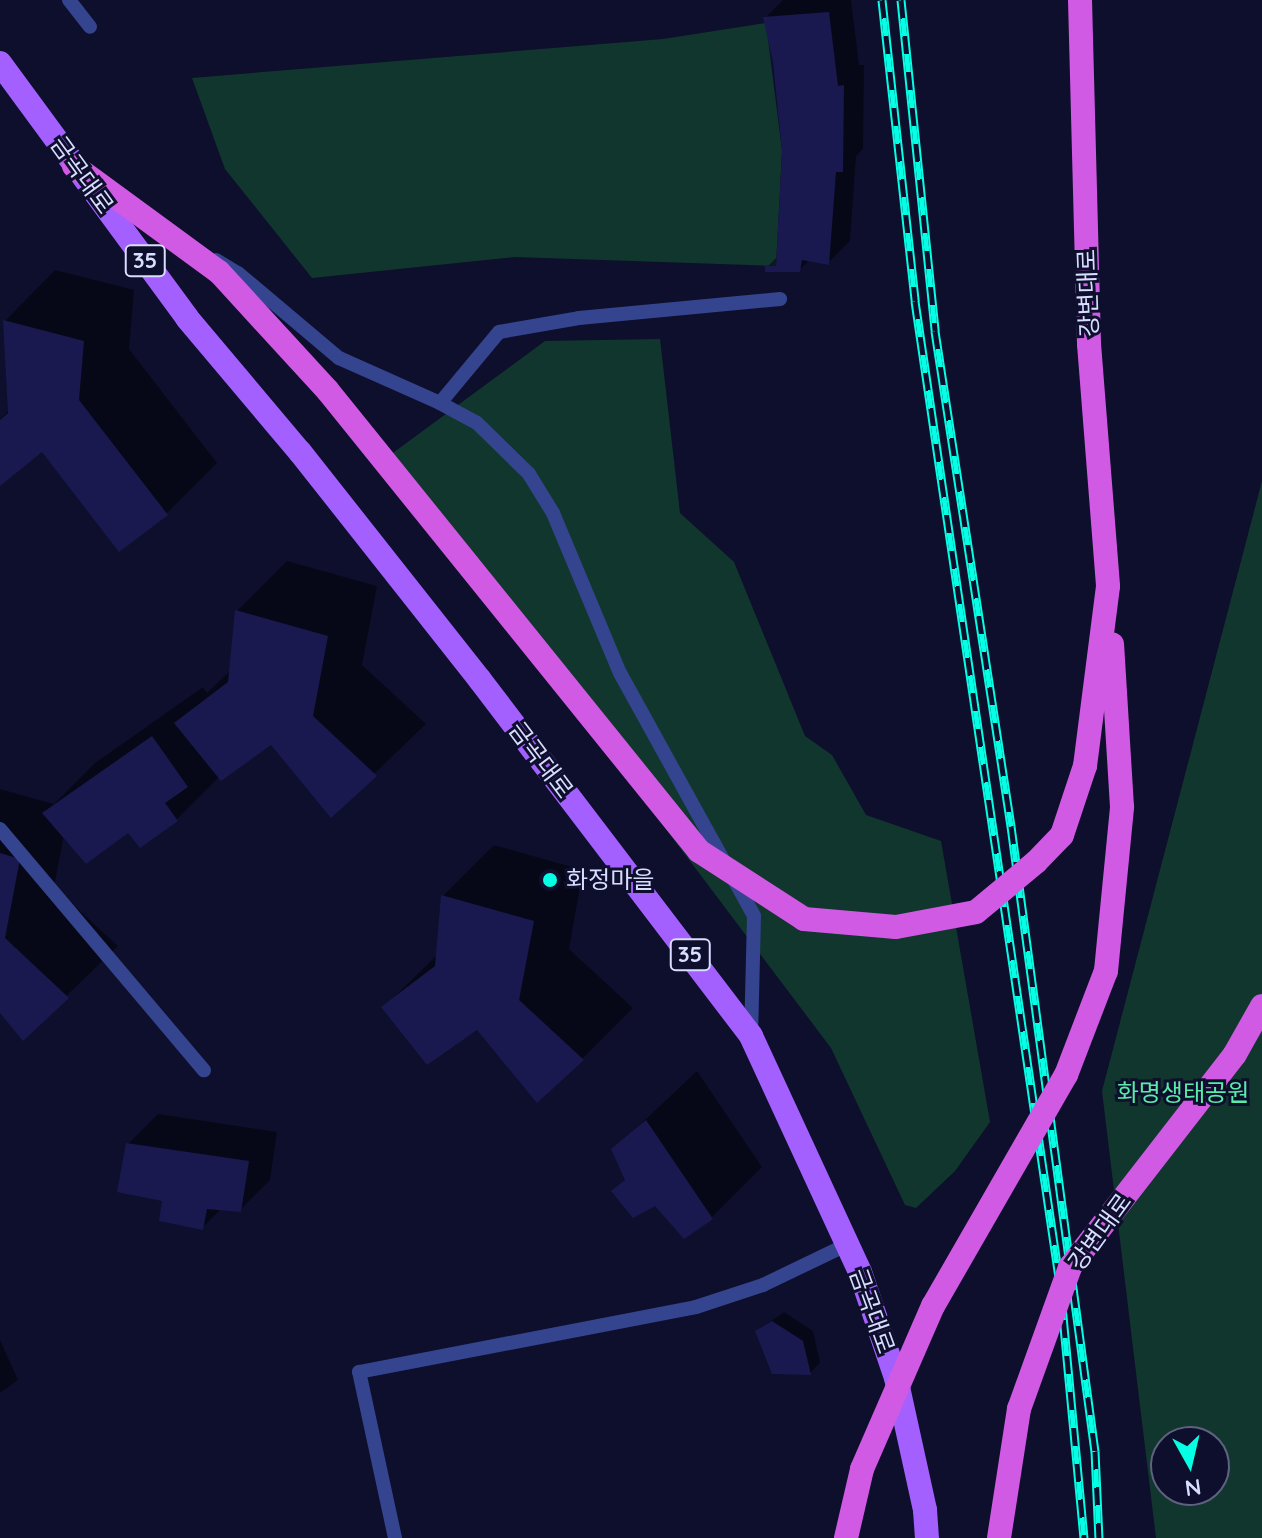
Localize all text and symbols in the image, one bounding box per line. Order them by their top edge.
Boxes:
street label: 금곡대로 [44,131,120,219]
road number: 35 [123,243,167,279]
street label: 강변대로 [1072,248,1104,338]
street label: 금곡대로 [503,716,579,804]
place label: 화정마을 [566,866,654,894]
marker: 화정마을 [541,871,559,889]
road number: 35 [668,937,712,973]
park label: 화명생태공원 [1117,1079,1249,1107]
street label: 강변대로 [1062,1188,1138,1276]
street label: 금곡대로 [843,1265,901,1357]
north arrow [1150,1426,1230,1506]
text: N [1183,1473,1203,1503]

